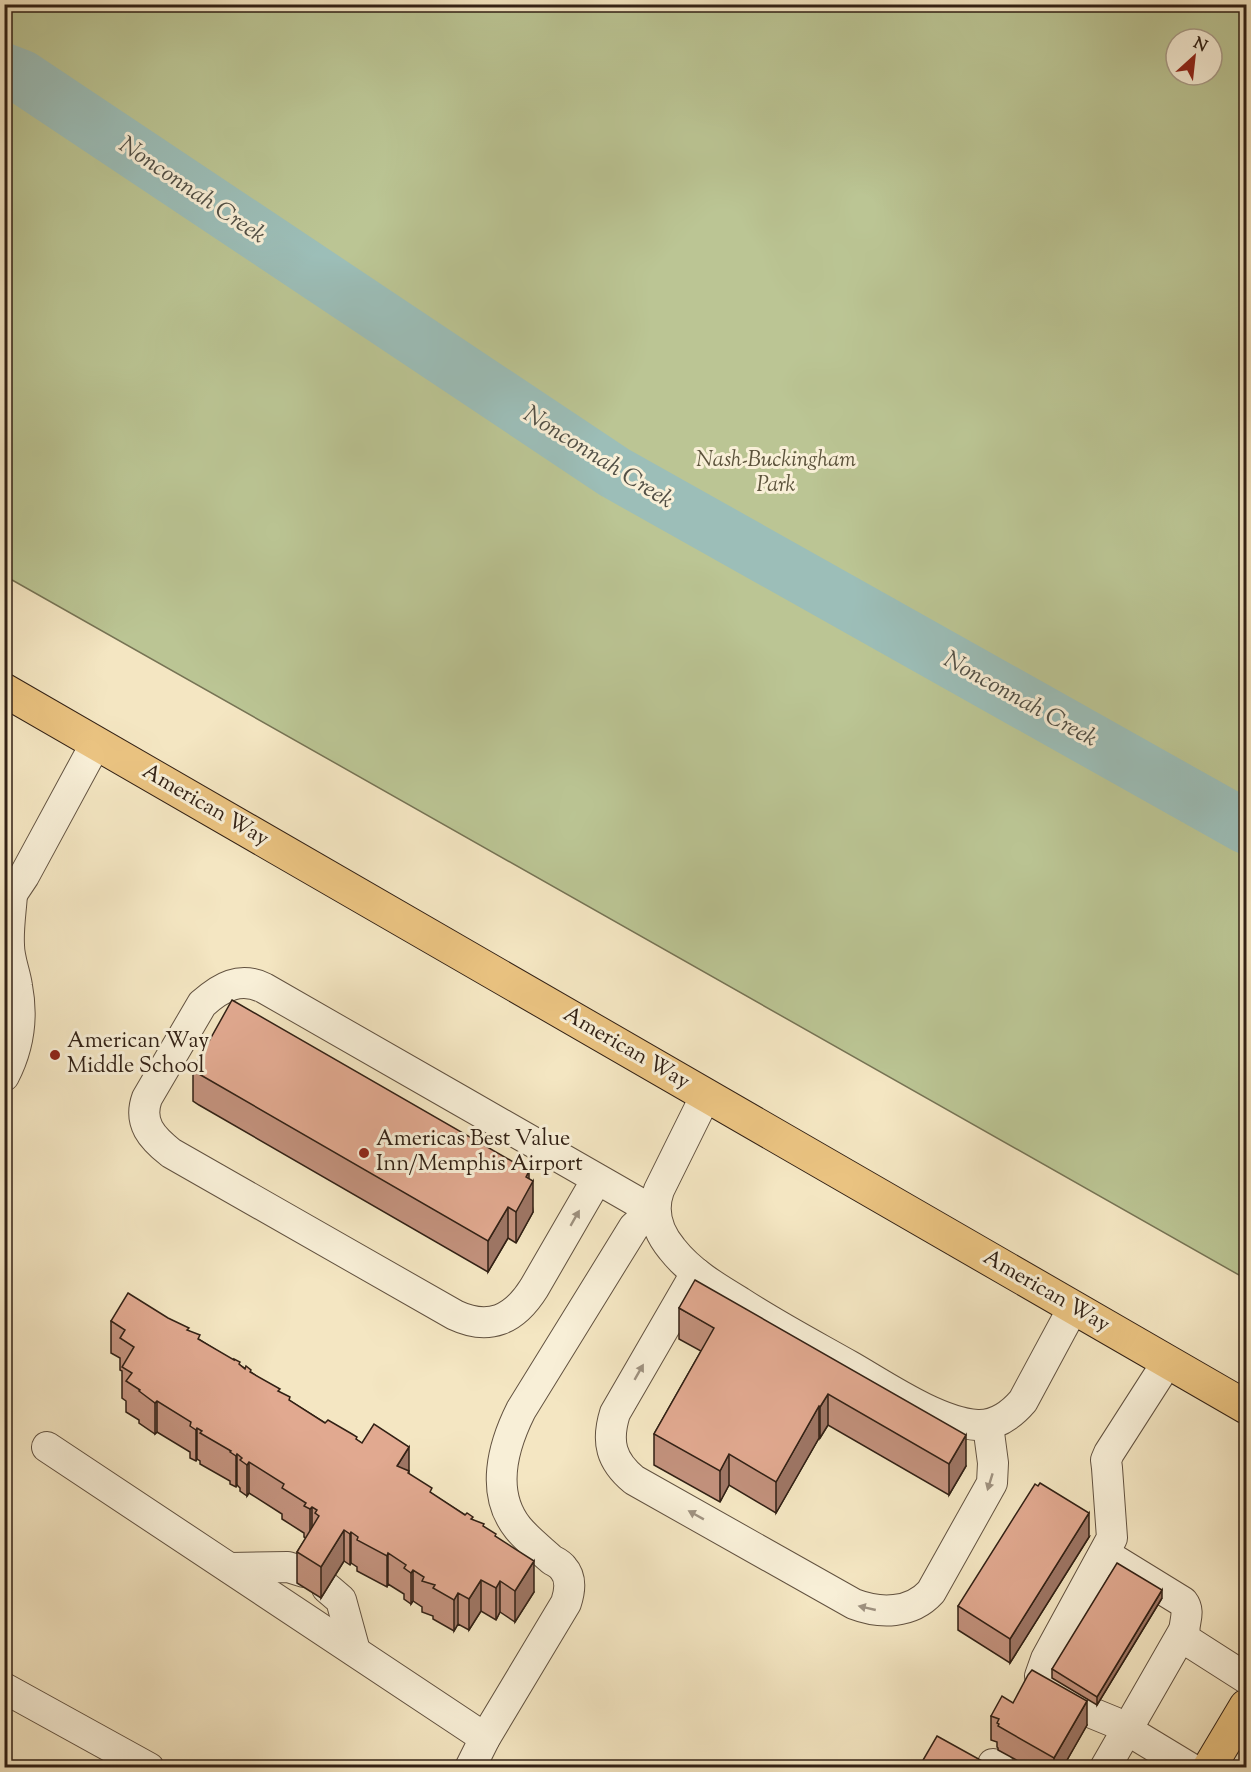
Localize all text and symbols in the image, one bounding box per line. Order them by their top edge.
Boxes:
north arrow [1164,27,1224,87]
text: N [1189,33,1211,59]
water label: Nonconnah Creek [112,129,273,253]
water label: Nonconnah Creek [516,398,680,518]
park label: Nash-Buckingham Park [696,445,856,502]
water label: Nonconnah Creek [937,644,1103,756]
street label: American Way [135,757,275,855]
street label: American Way [556,1000,696,1098]
place label: American Way Middle School [67,1026,209,1083]
marker: American Way Middle School [48,1048,62,1062]
place label: Americas Best Value Inn/Memphis Airport [376,1124,583,1181]
marker: Americas Best Value Inn/Memphis Airport [357,1146,371,1160]
one-way arrow [569,1210,580,1226]
street label: American Way [976,1243,1116,1341]
one-way arrow [634,1363,644,1380]
one-way arrow [985,1473,994,1491]
one-way arrow [687,1510,704,1520]
one-way arrow [858,1602,876,1612]

